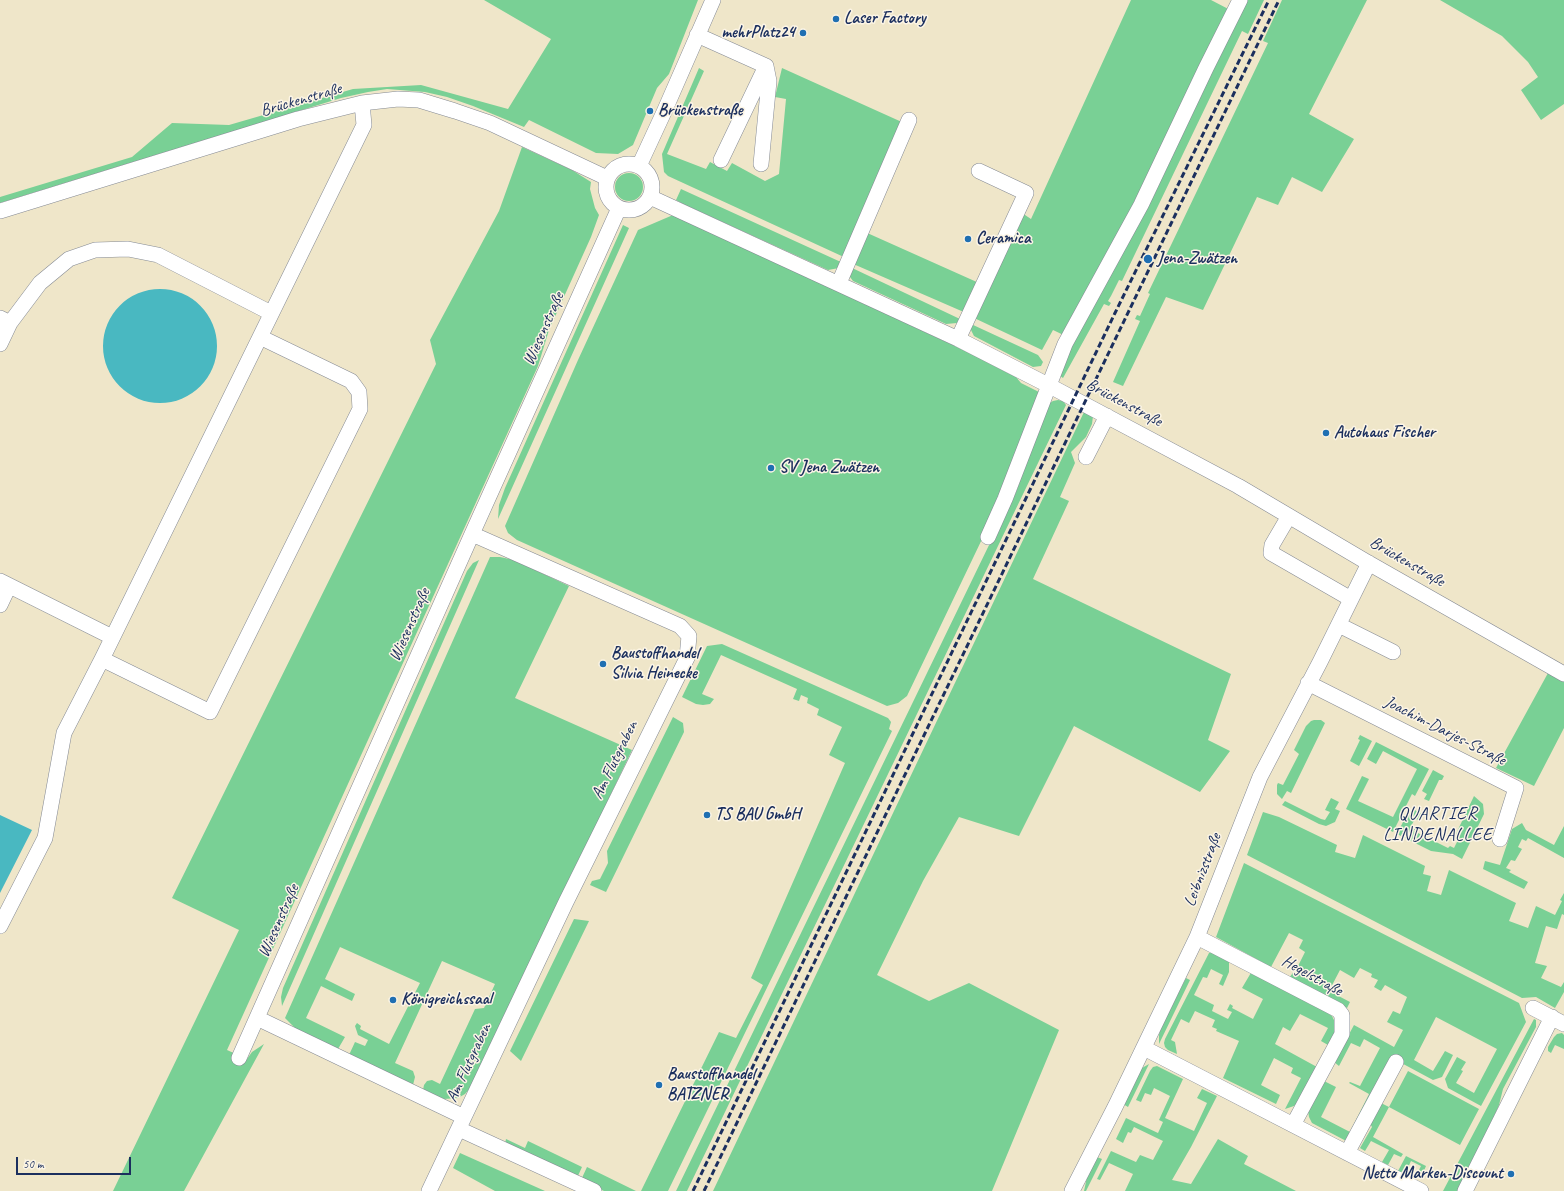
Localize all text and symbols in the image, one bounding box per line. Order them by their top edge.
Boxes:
place label: Laser Factory [844,9,926,29]
marker: Laser Factory [831,14,841,24]
place label: mehrPlatz24 [721,23,795,43]
marker: mehrPlatz24 [798,28,808,38]
street label: Brückenstraße [258,79,344,121]
place label: Brückenstraße [658,101,742,121]
marker: Brückenstraße [645,106,655,116]
place label: Ceramica [976,229,1031,249]
marker: Ceramica [963,234,973,244]
place label: Jena-Zwätzen [1157,249,1237,269]
marker: Jena-Zwätzen [1142,253,1154,265]
street label: Wiesenstraße [519,289,569,369]
street label: Brückenstraße [1082,374,1166,432]
place label: Autohaus Fischer [1334,423,1435,443]
marker: Autohaus Fischer [1321,428,1331,438]
place label: SV Jena Zwätzen [779,458,879,478]
marker: SV Jena Zwätzen [766,463,776,473]
street label: Brückenstraße [1366,532,1448,592]
street label: Wiesenstraße [385,585,435,665]
place label: Baustoffhandel Silvia Heinecke [611,644,699,684]
marker: Baustoffhandel Silvia Heinecke [598,659,608,669]
street label: Joachim-Darjes-Straße [1381,692,1509,770]
street label: Am Flutgraben [587,718,643,802]
district label: QUARTIER LINDENALLEE [1384,803,1492,846]
place label: TS BAU GmbH [715,805,800,825]
marker: TS BAU GmbH [702,810,712,820]
street label: Leibnizstraße [1180,831,1226,909]
street label: Wiesenstraße [254,881,304,961]
street label: Hegelstraße [1278,951,1346,1001]
place label: Königreichssaal [401,990,492,1010]
marker: Königreichssaal [388,995,398,1005]
street label: Am Flutgraben [442,1020,496,1106]
place label: Baustoffhandel BATZNER [667,1065,755,1105]
marker: Baustoffhandel BATZNER [654,1080,664,1090]
scale bar [18,1149,133,1175]
text: 50 m [23,1156,43,1172]
place label: Netto Marken-Discount [1362,1164,1503,1184]
marker: Netto Marken-Discount [1506,1169,1516,1179]

